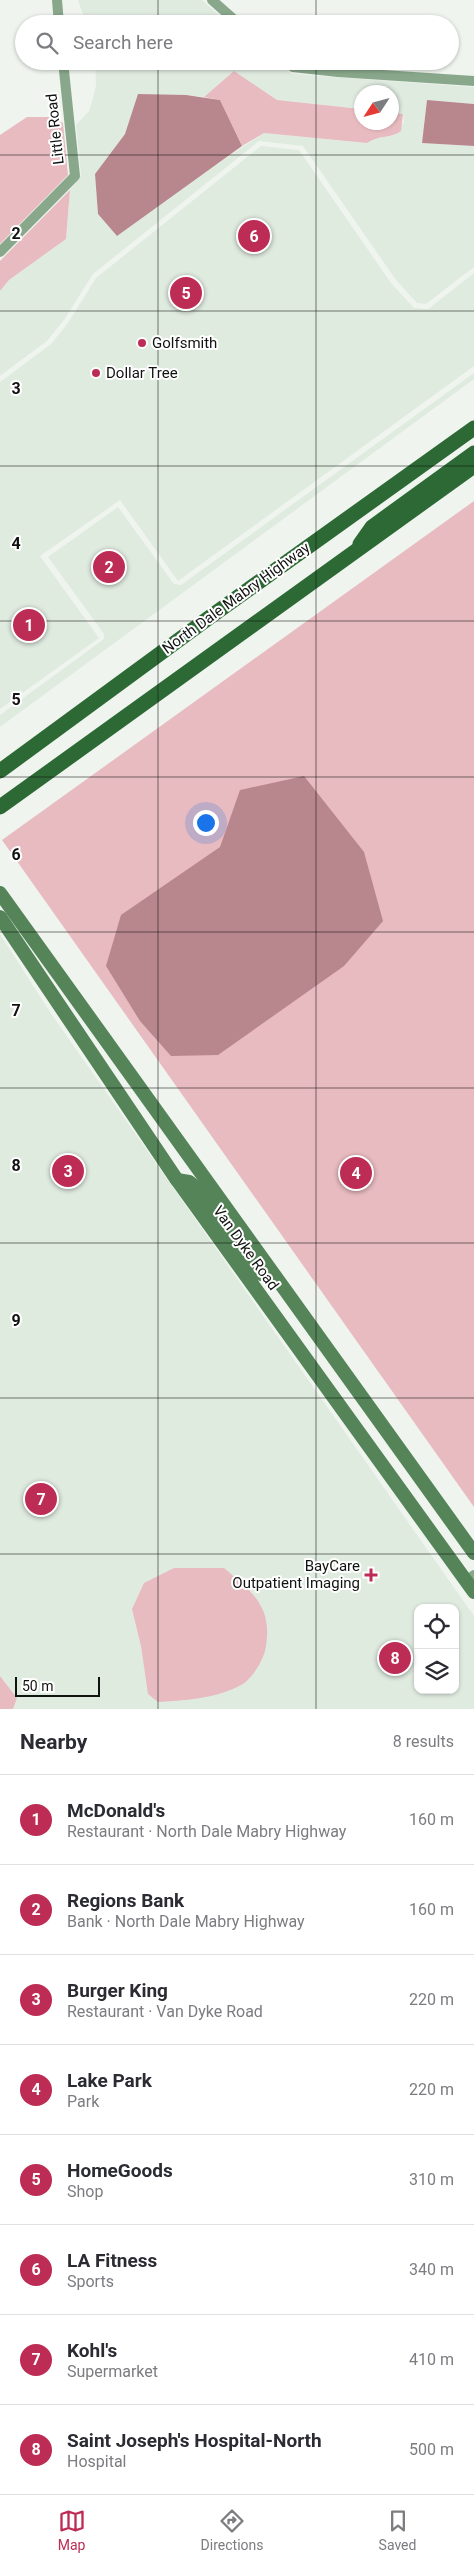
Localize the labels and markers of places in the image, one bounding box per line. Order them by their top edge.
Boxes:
pin: 6 [238,217,270,255]
pin: 5 [170,274,202,312]
place label: Golfsmith [152,334,217,352]
marker: Golfsmith [136,337,148,349]
place label: Dollar Tree [106,364,178,382]
marker: Dollar Tree [90,367,102,379]
pin: 2 [93,548,125,586]
pin: 1 [13,606,45,644]
pin: 3 [52,1152,84,1190]
pin: 4 [340,1154,372,1192]
pin: 7 [25,1480,57,1518]
place label: BayCare Outpatient Imaging [232,1557,360,1592]
marker: BayCare Outpatient Imaging [364,1568,378,1582]
pin: 8 [379,1639,411,1677]

